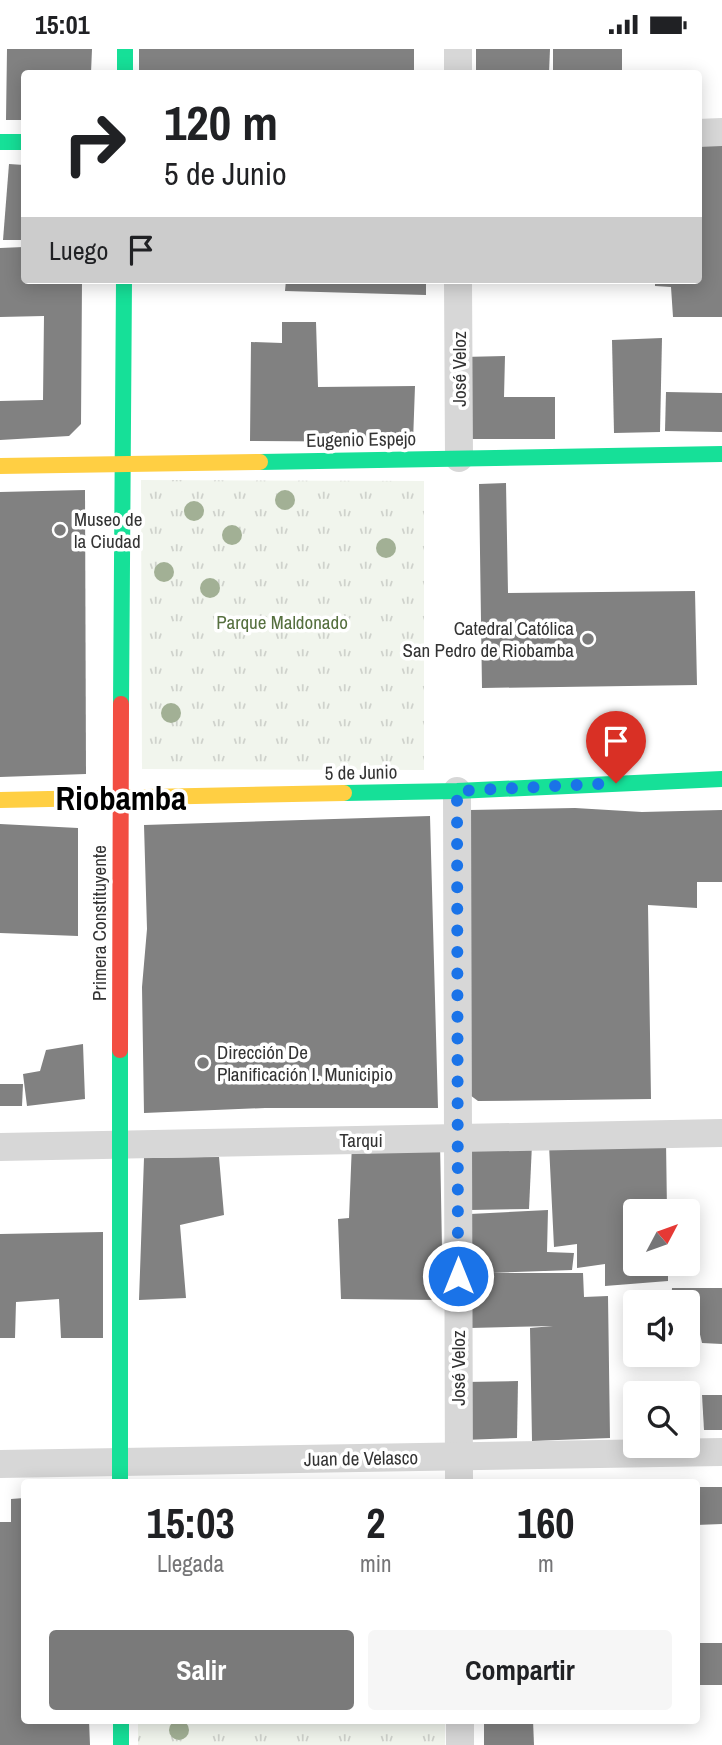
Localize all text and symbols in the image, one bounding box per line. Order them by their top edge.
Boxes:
text: 15:01 [35,7,90,42]
text: 120 m [164,89,278,155]
icon: right [49,98,140,189]
text: 5 de Junio [164,152,287,195]
icon: arrive [122,231,160,269]
text: Luego [49,233,108,268]
street label: José Veloz [446,331,472,407]
street label: Eugenio Espejo [306,425,416,453]
place label: Museo de la Ciudad [74,506,142,554]
marker: Museo de la Ciudad [52,522,68,538]
park label: Parque Maldonado [216,609,348,635]
place label: Catedral Católica San Pedro de Riobamba [403,615,574,663]
marker: Catedral Católica San Pedro de Riobamba [580,631,596,647]
pin [586,711,646,783]
icon: arrive [597,722,635,760]
street label: 5 de Junio [324,758,398,786]
district label: Riobamba [56,776,186,820]
street label: Primera Constituyente [86,845,112,1001]
place label: Dirección De Planificación I. Municipio [217,1039,393,1087]
marker: Dirección De Planificación I. Municipio [195,1055,211,1071]
street label: Tarqui [339,1127,383,1153]
north arrow [623,1199,700,1276]
map controls [623,1199,700,1458]
position arrow [421,1239,495,1313]
button: sound [623,1290,700,1367]
street label: José Veloz [445,1330,471,1406]
button: search [623,1381,700,1458]
street label: Juan de Velasco [304,1444,418,1472]
text: 15:03 [147,1495,235,1551]
text: 2 [366,1495,385,1551]
text: 160 [517,1495,575,1551]
text: Llegada [157,1548,224,1579]
text: min [360,1548,392,1579]
text: m [538,1548,554,1579]
button: Salir [49,1630,354,1710]
button: Compartir [368,1630,672,1710]

